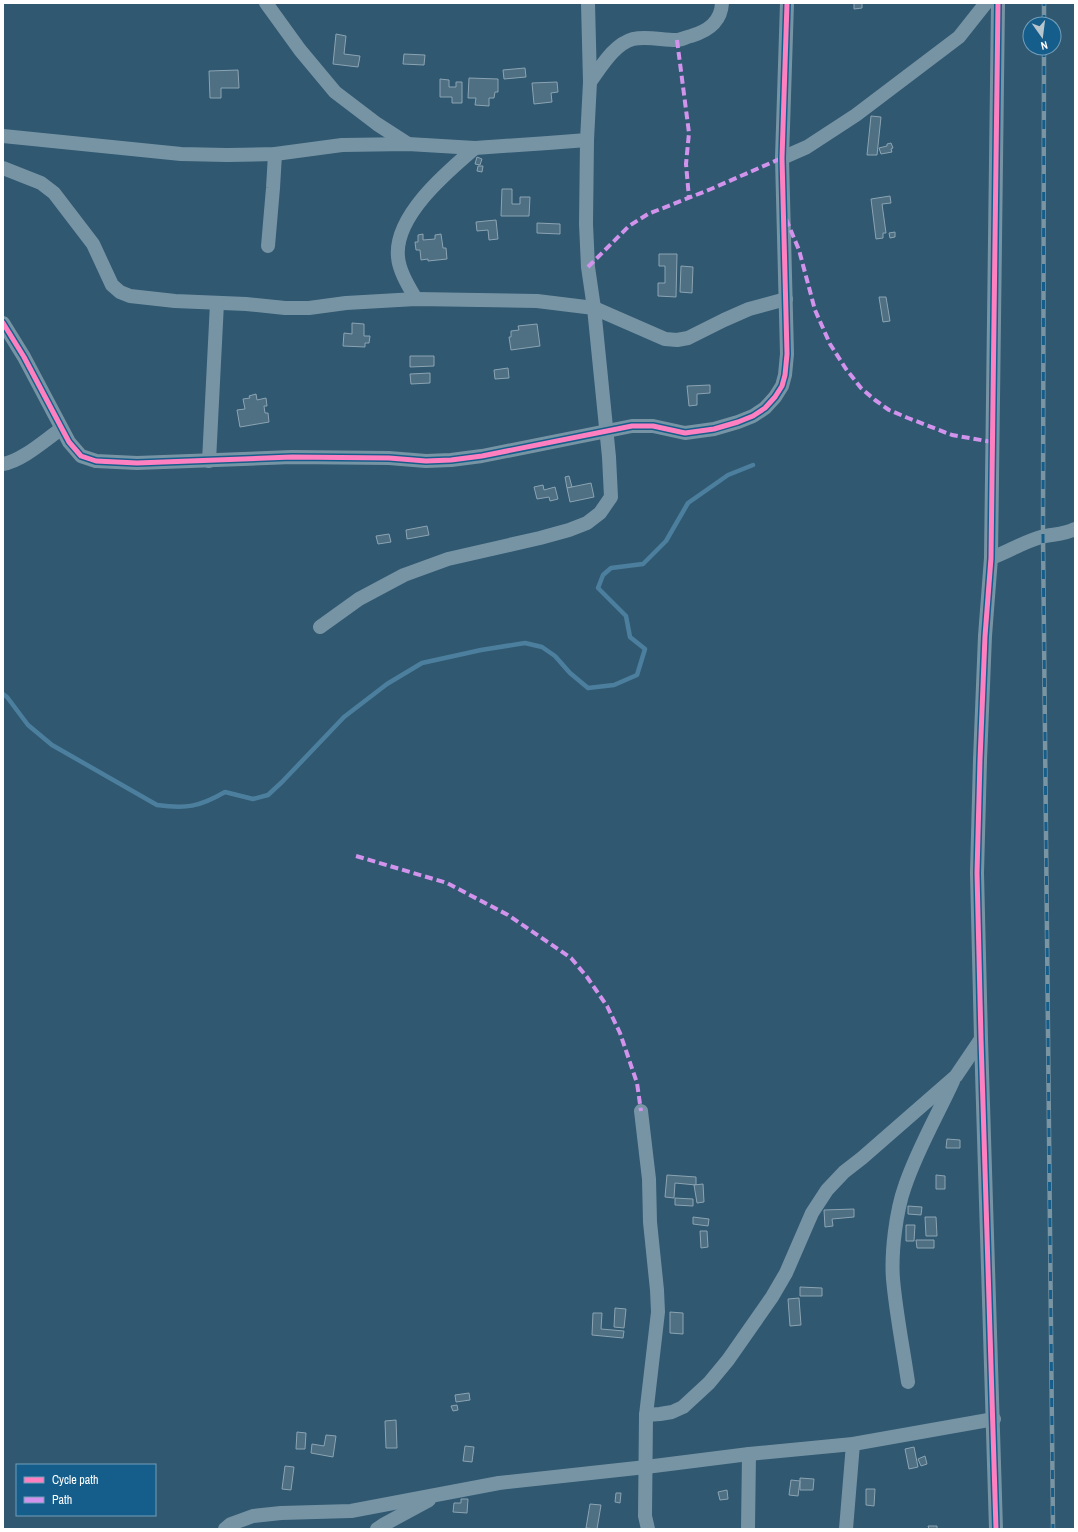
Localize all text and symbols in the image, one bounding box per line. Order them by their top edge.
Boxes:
north arrow [1022,16,1062,56]
text: N [1040,38,1049,53]
legend [16,1464,156,1516]
text: Cycle path [52,1472,99,1488]
text: Path [52,1492,72,1508]

